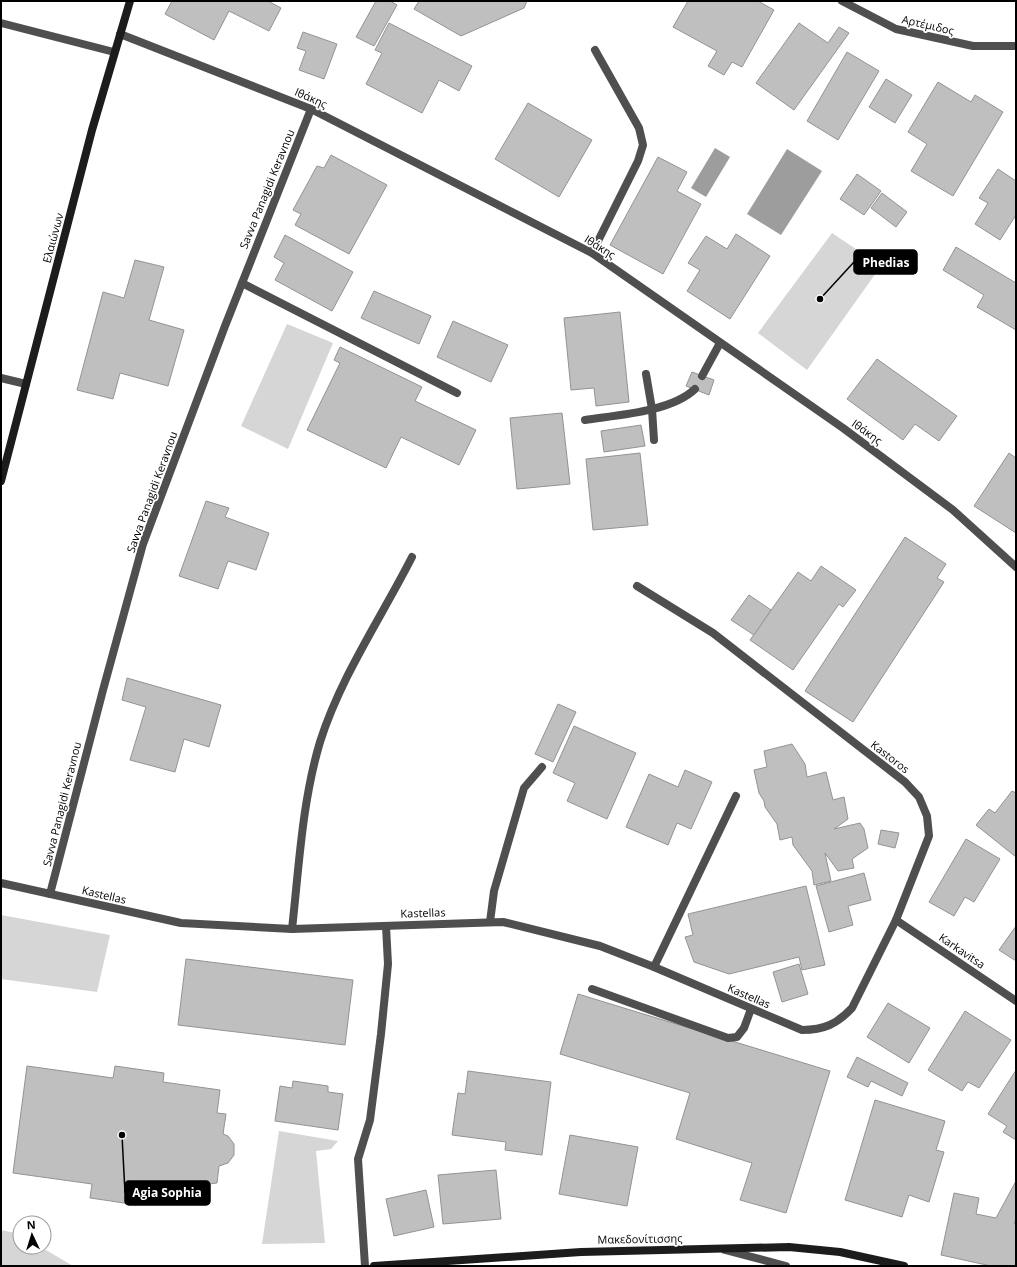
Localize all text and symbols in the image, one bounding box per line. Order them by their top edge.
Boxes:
street label: Αρτέμιδος [901,11,956,38]
street label: Ιθάκης [293,84,330,111]
street label: Savva Panagidi Keravnou [236,127,297,251]
street label: Ελαιώνων [39,211,66,265]
street label: Ιθάκης [582,231,619,262]
callout: Phedias [854,250,917,274]
text: Phedias [863,254,910,271]
street label: Ιθάκης [849,415,886,448]
street label: Savva Panagidi Keravnou [123,429,180,555]
street label: Kastoros [868,737,913,776]
street label: Savva Panagidi Keravnou [39,740,84,868]
street label: Kastellas [80,882,128,907]
street label: Kastellas [400,904,446,921]
street label: Karkavitsa [936,930,988,972]
street label: Kastellas [726,980,773,1011]
callout: Agia Sophia [125,1181,210,1205]
text: Agia Sophia [132,1184,202,1201]
north arrow [12,1215,52,1255]
text: N [26,1217,36,1232]
street label: Μακεδονίτισσης [597,1230,683,1247]

